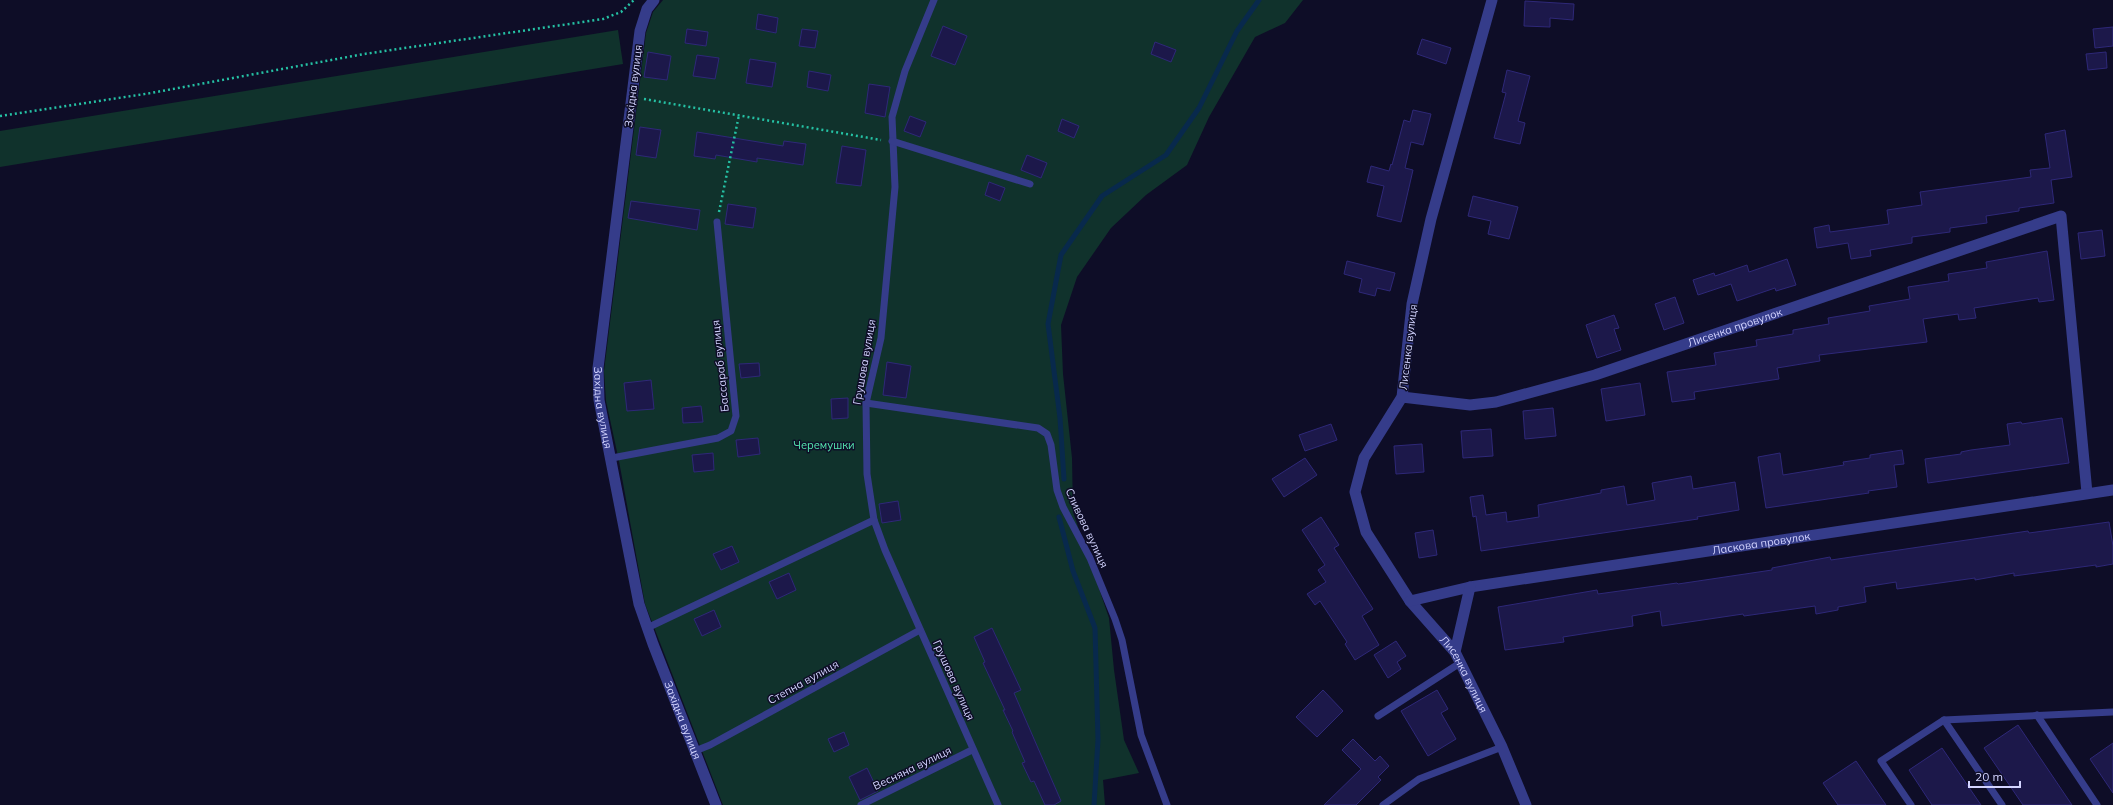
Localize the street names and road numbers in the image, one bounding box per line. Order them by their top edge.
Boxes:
street label: Західна вулиця [621,44,645,128]
street label: Лисенка вулиця [1396,303,1420,391]
street label: Лисенка провулок [1686,305,1784,350]
street label: Грушова вулиця [850,318,878,406]
street label: Бассараб вулиця [708,319,732,413]
street label: Західна вулиця [591,366,615,450]
street label: Сливова вулиця [1062,486,1112,570]
street label: Ласкова провулок [1711,529,1811,557]
street label: Лисенка вулиця [1437,633,1491,715]
street label: Грушова вулиця [930,638,978,722]
street label: Степна вулиця [765,657,841,707]
street label: Західна вулиця [661,679,704,761]
street label: Весняна вулиця [871,743,953,793]

